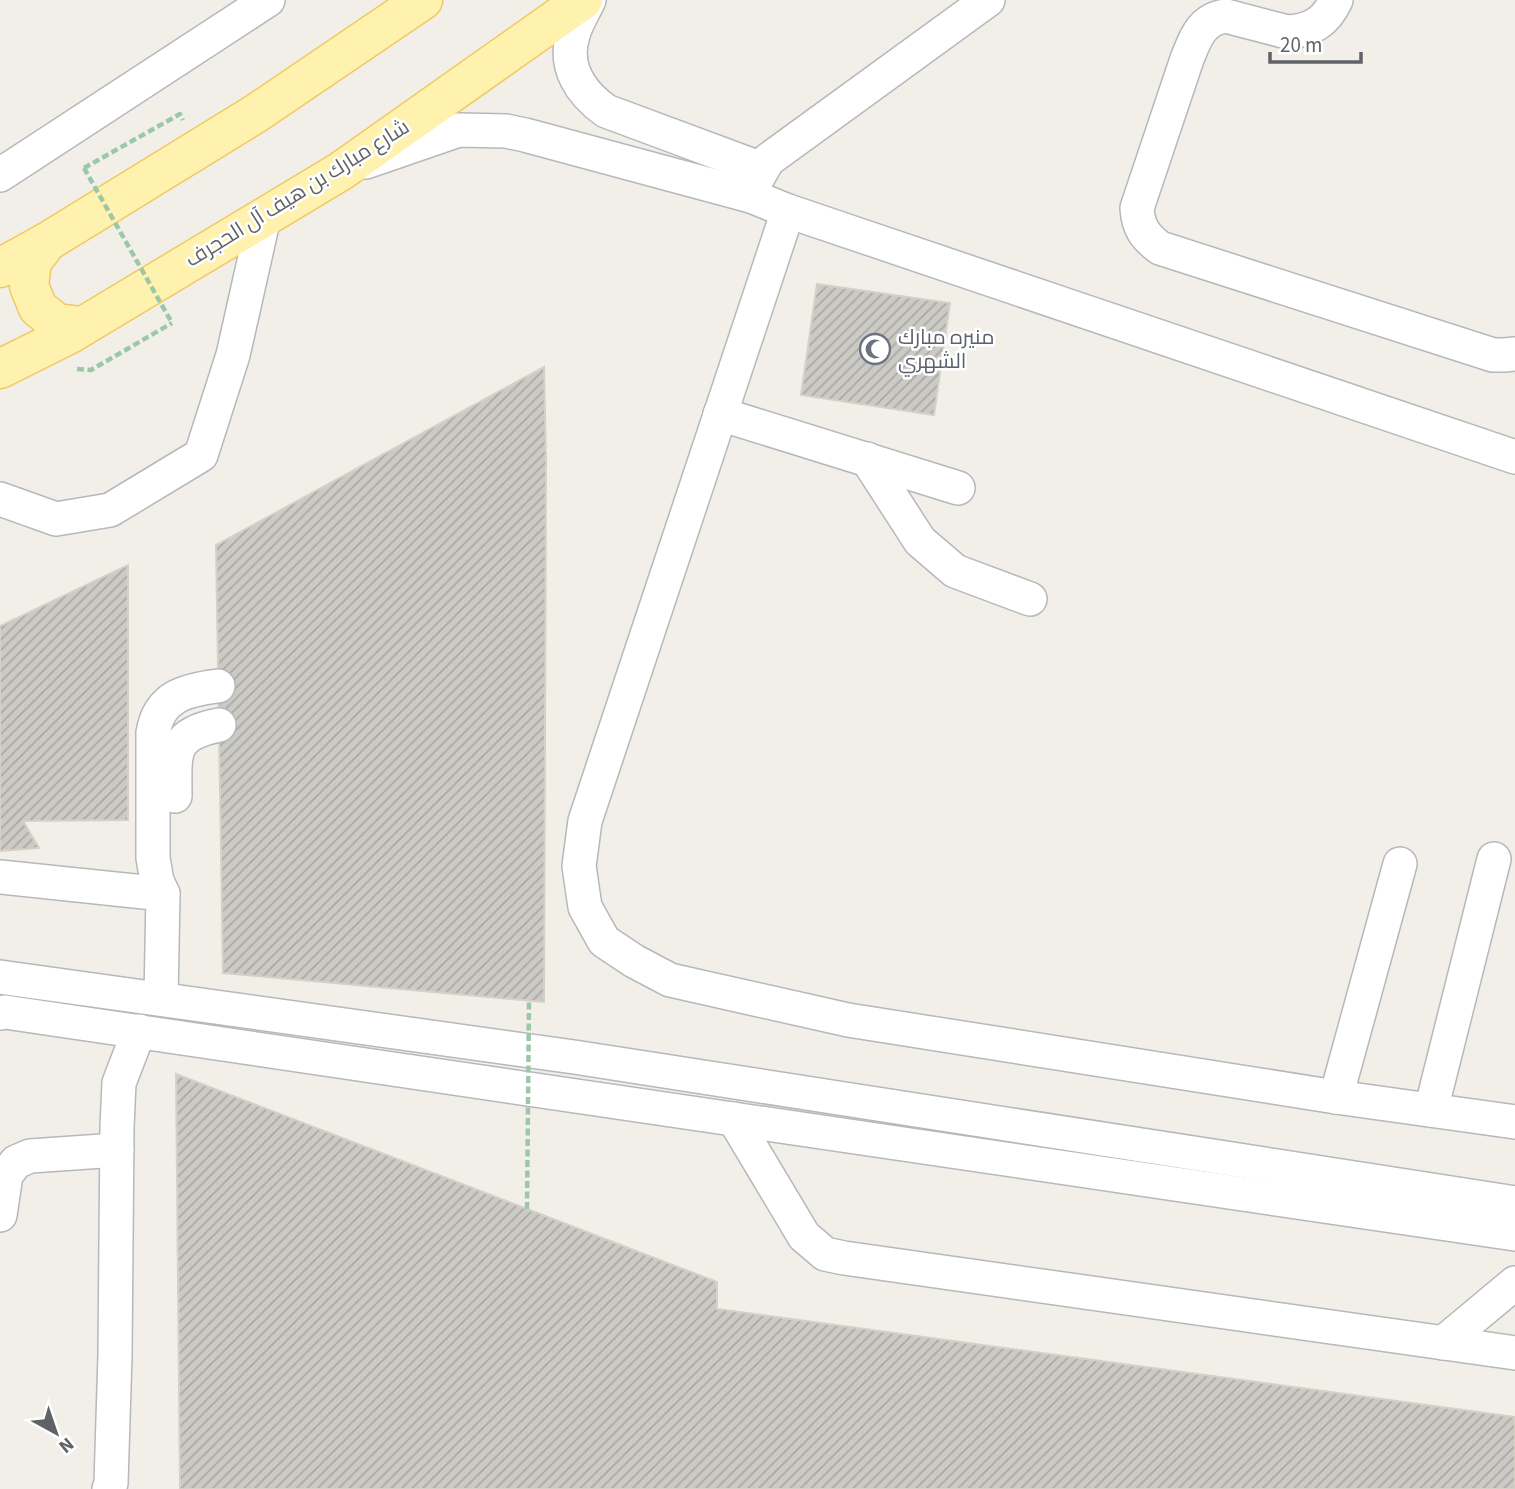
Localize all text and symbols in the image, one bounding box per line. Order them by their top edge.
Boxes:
scale bar [1270,21,1361,65]
text: 20 m [1280,30,1322,60]
street label: شارع مبارك بن هيف آل الحجرف [179,112,415,274]
place label: منيره مبارك الشهري [898,322,994,377]
mosque icon: منيره مبارك الشهري [858,332,892,366]
north arrow [21,1398,91,1468]
text: N [52,1430,79,1459]

